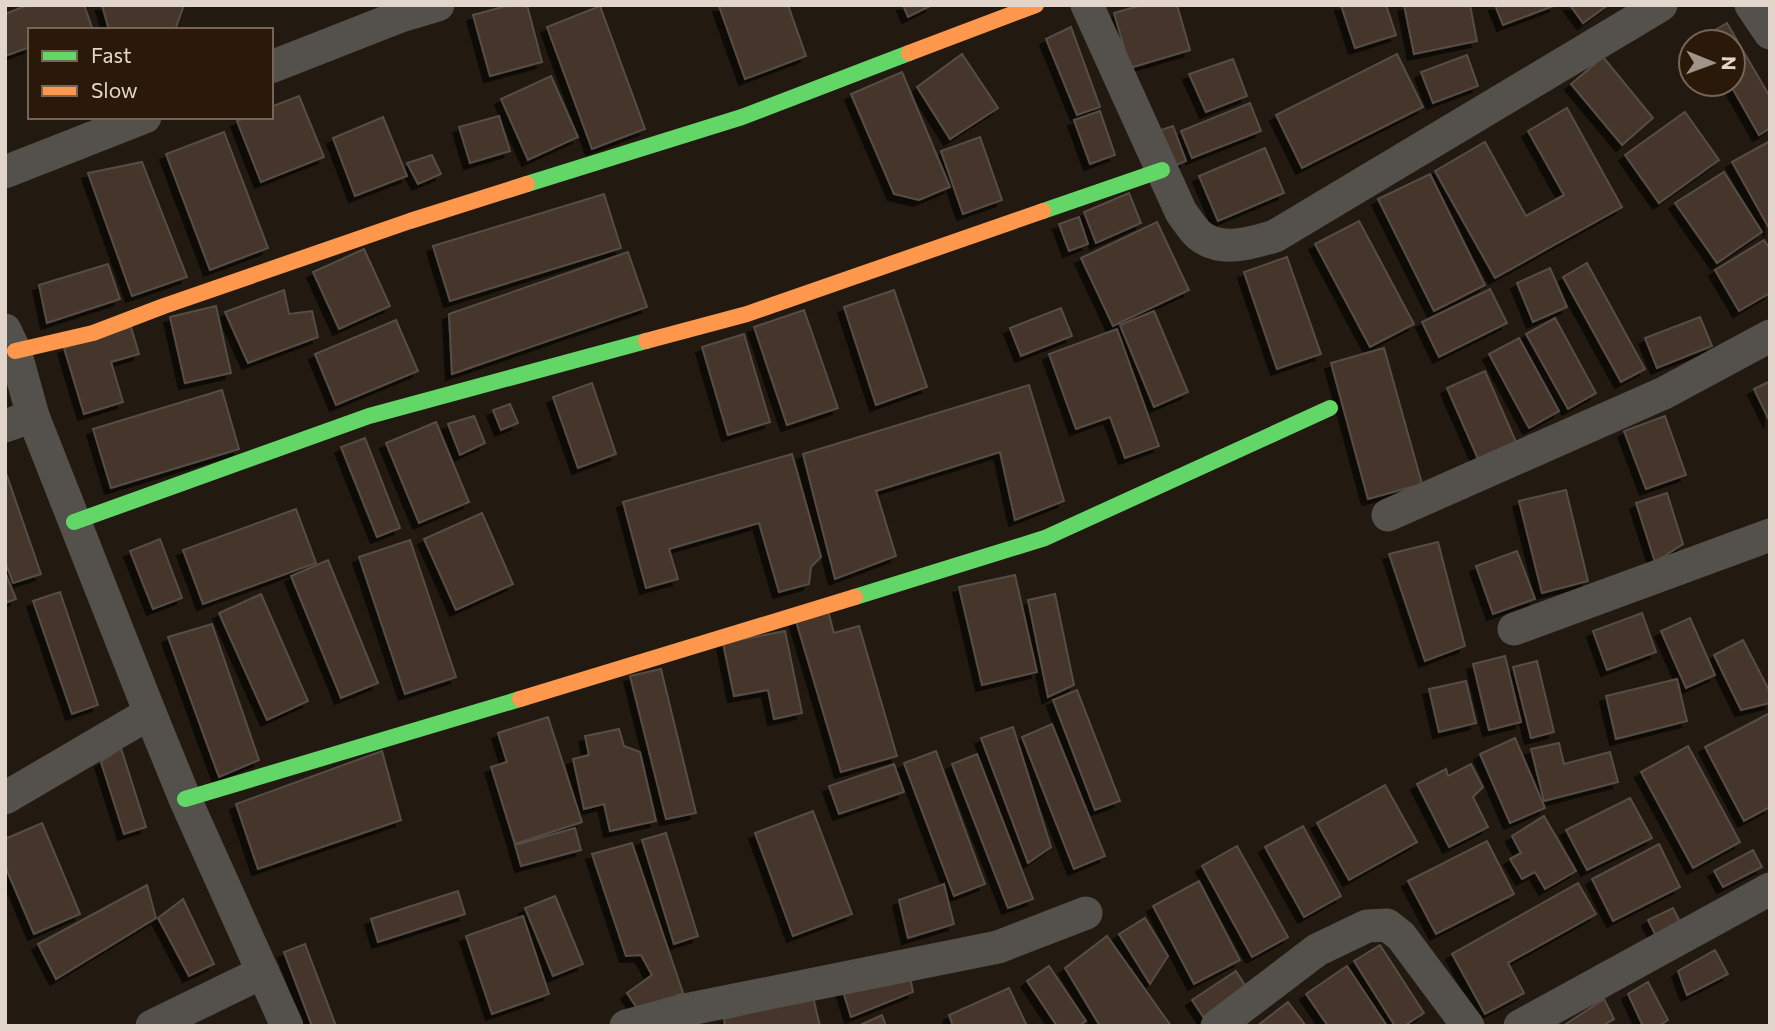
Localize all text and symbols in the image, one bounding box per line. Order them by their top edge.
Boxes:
legend [28,28,273,119]
north arrow [1677,28,1747,98]
text: Fast [91,42,132,67]
text: N [1718,56,1741,71]
text: Slow [91,77,138,102]

